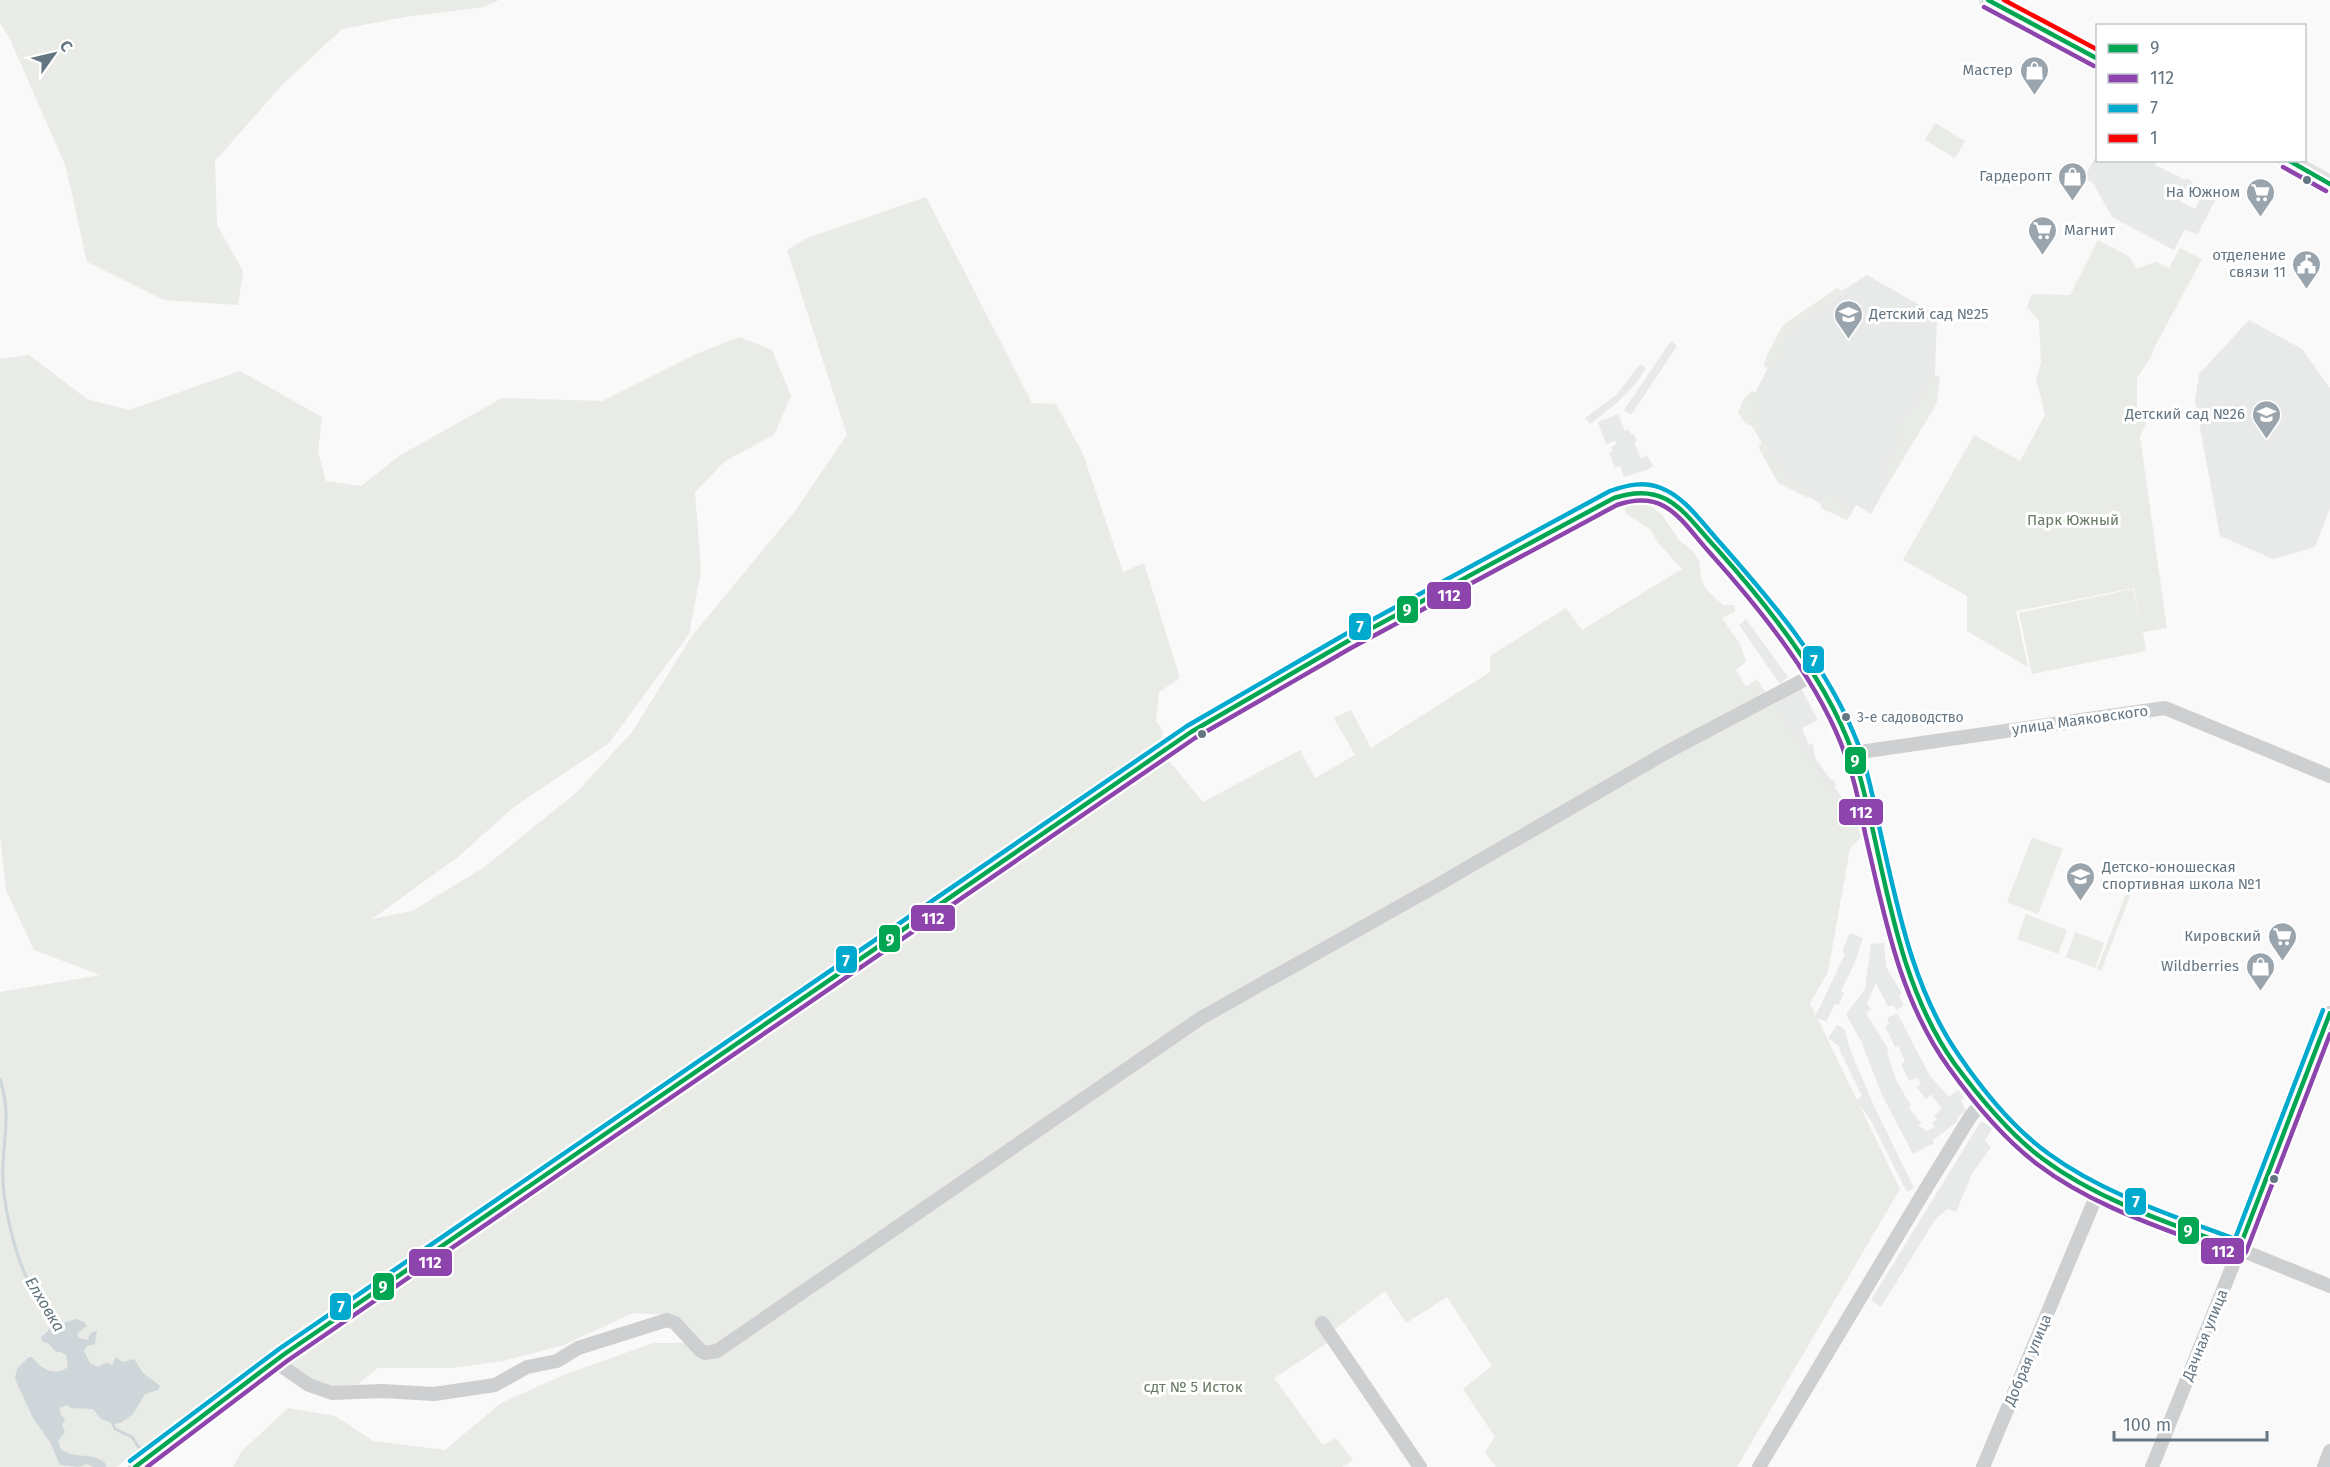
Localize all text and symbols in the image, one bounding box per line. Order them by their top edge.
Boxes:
north arrow [24,24,84,84]
legend [2096,24,2306,162]
text: С [56,37,77,56]
text: 9 [2150,37,2159,59]
shop icon: Мастер [2018,54,2050,96]
place label: Мастер [1963,61,2013,79]
text: 112 [2150,67,2174,89]
text: 7 [2150,97,2158,119]
text: 1 [2150,127,2158,149]
shop icon: Гардеропт [2057,160,2089,202]
place label: Гардеропт [1979,167,2052,185]
unlabelled marker [2301,174,2313,186]
supermarket icon: На Южном [2245,176,2277,218]
place label: На Южном [2166,183,2240,201]
supermarket icon: Магнит [2027,214,2059,256]
place label: Магнит [2064,221,2115,239]
place label: отделение связи 11 [2212,246,2286,281]
public building icon: отделение связи 11 [2291,248,2323,290]
school or university icon: Детский сад №25 [1832,298,1864,340]
place label: Детский сад №25 [1868,305,1989,323]
school or university icon: Детский сад №26 [2250,398,2282,440]
place label: Детский сад №26 [2124,405,2245,423]
park label: Парк Южный [2027,511,2119,529]
line badge: 112 [1426,581,1472,610]
text: 112 [1438,586,1460,605]
line badge: 9 [1396,595,1419,624]
text: 9 [1403,600,1412,619]
line badge: 7 [1348,612,1372,641]
text: 7 [1356,617,1364,636]
line badge: 7 [1802,645,1825,674]
text: 7 [1810,651,1818,670]
street label: улица Маяковского [2011,702,2149,738]
place label: 3-е садоводство [1857,709,1964,726]
marker: 3-е садоводство [1840,711,1852,723]
unlabelled marker [1196,728,1208,740]
line badge: 9 [1844,746,1867,775]
text: 9 [1851,751,1860,770]
line badge: 112 [1838,798,1884,826]
text: 112 [1850,803,1872,822]
place label: Детско-юношеская спортивная школа №1 [2101,858,2261,893]
school or university icon: Детско-юношеская спортивная школа №1 [2065,860,2097,902]
line badge: 112 [910,904,956,932]
text: 112 [922,909,944,928]
supermarket icon: Кировский [2266,920,2298,962]
line badge: 9 [878,924,901,953]
place label: Кировский [2184,927,2261,945]
text: 9 [886,930,895,949]
line badge: 7 [835,945,858,974]
shop icon: Wildberries [2244,950,2276,992]
text: 7 [842,951,850,970]
place label: Wildberries [2161,957,2239,975]
unlabelled marker [2268,1173,2280,1185]
line badge: 7 [2124,1187,2147,1216]
text: 7 [2132,1192,2140,1211]
line badge: 9 [2177,1216,2200,1245]
text: 9 [2184,1221,2193,1240]
line badge: 112 [2200,1237,2245,1265]
text: 112 [2212,1242,2234,1261]
line badge: 112 [408,1248,453,1277]
text: 112 [419,1253,441,1272]
line badge: 9 [372,1272,395,1301]
water label: Елховка [21,1273,69,1335]
text: 9 [379,1277,388,1296]
street label: Дачная улица [2178,1287,2231,1384]
line badge: 7 [329,1292,352,1321]
text: 7 [337,1297,345,1316]
street label: Добрая улица [2000,1312,2055,1409]
park label: сдт № 5 Исток [1144,1378,1243,1396]
scale bar [2114,1404,2267,1442]
text: 100 m [2123,1414,2171,1436]

